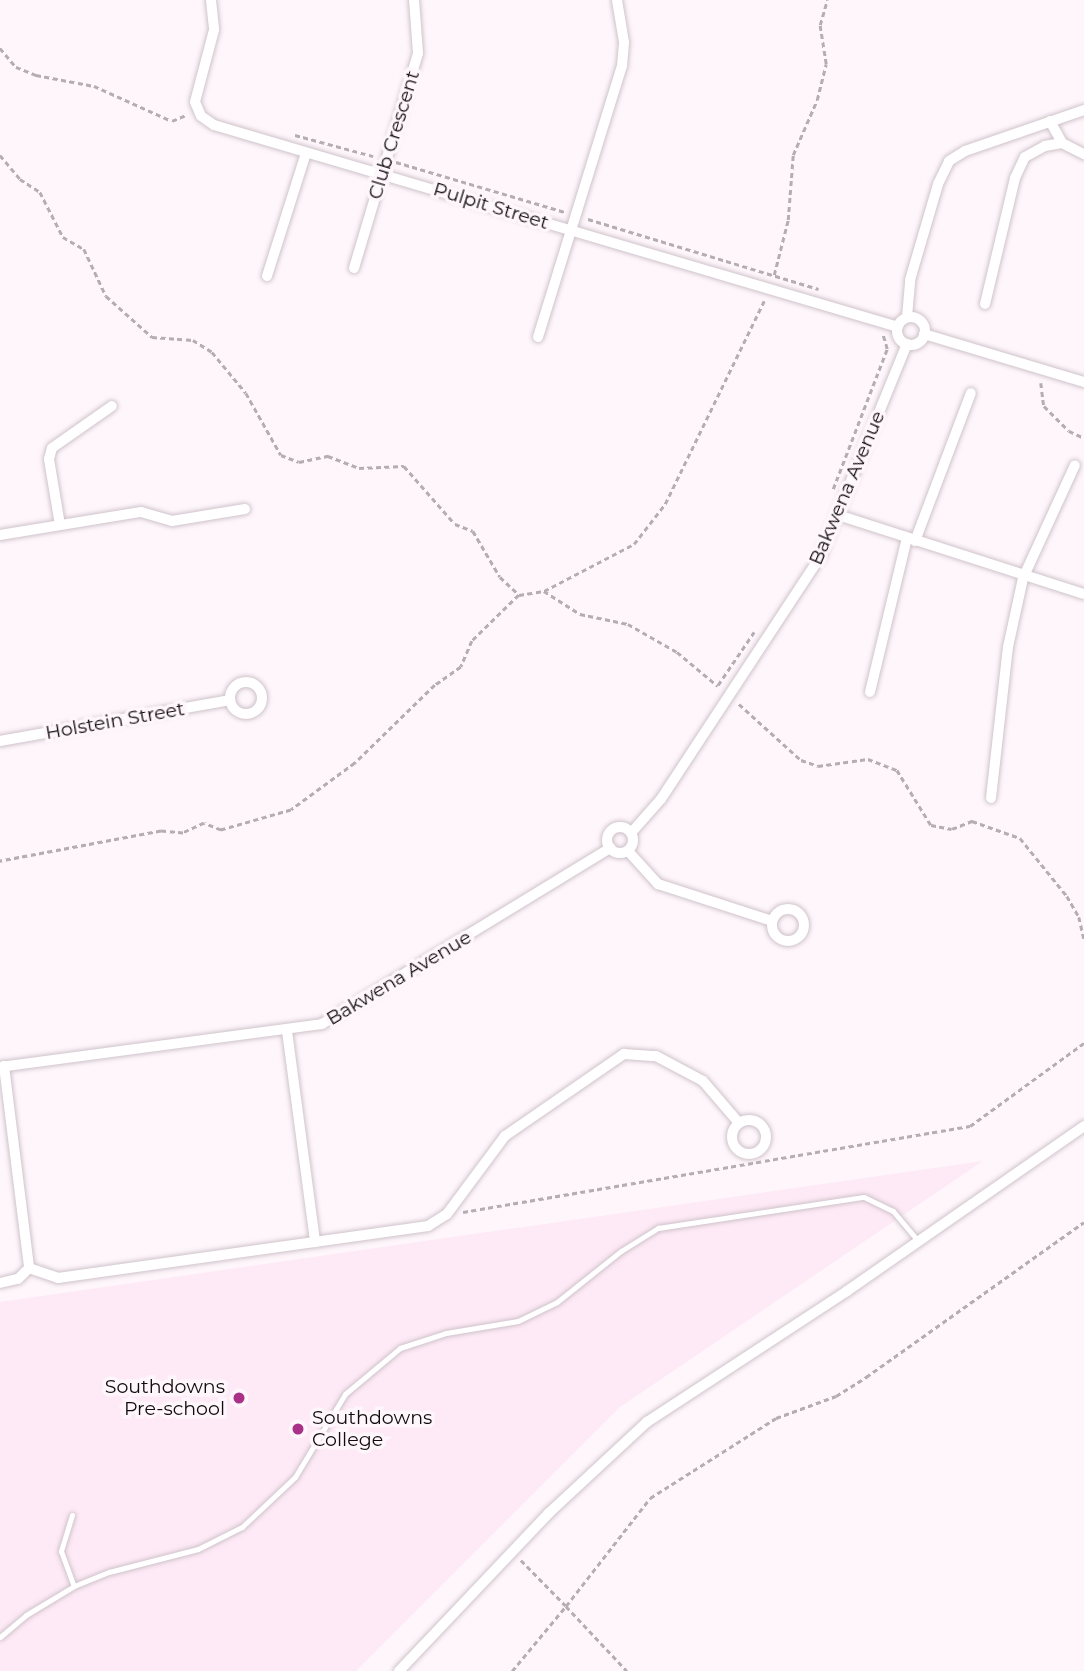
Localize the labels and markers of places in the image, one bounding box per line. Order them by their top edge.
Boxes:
place label: Southdowns Pre-school [105,1376,225,1420]
marker: Southdowns Pre-school [231,1390,247,1406]
place label: Southdowns College [312,1407,432,1451]
marker: Southdowns College [290,1421,306,1437]

